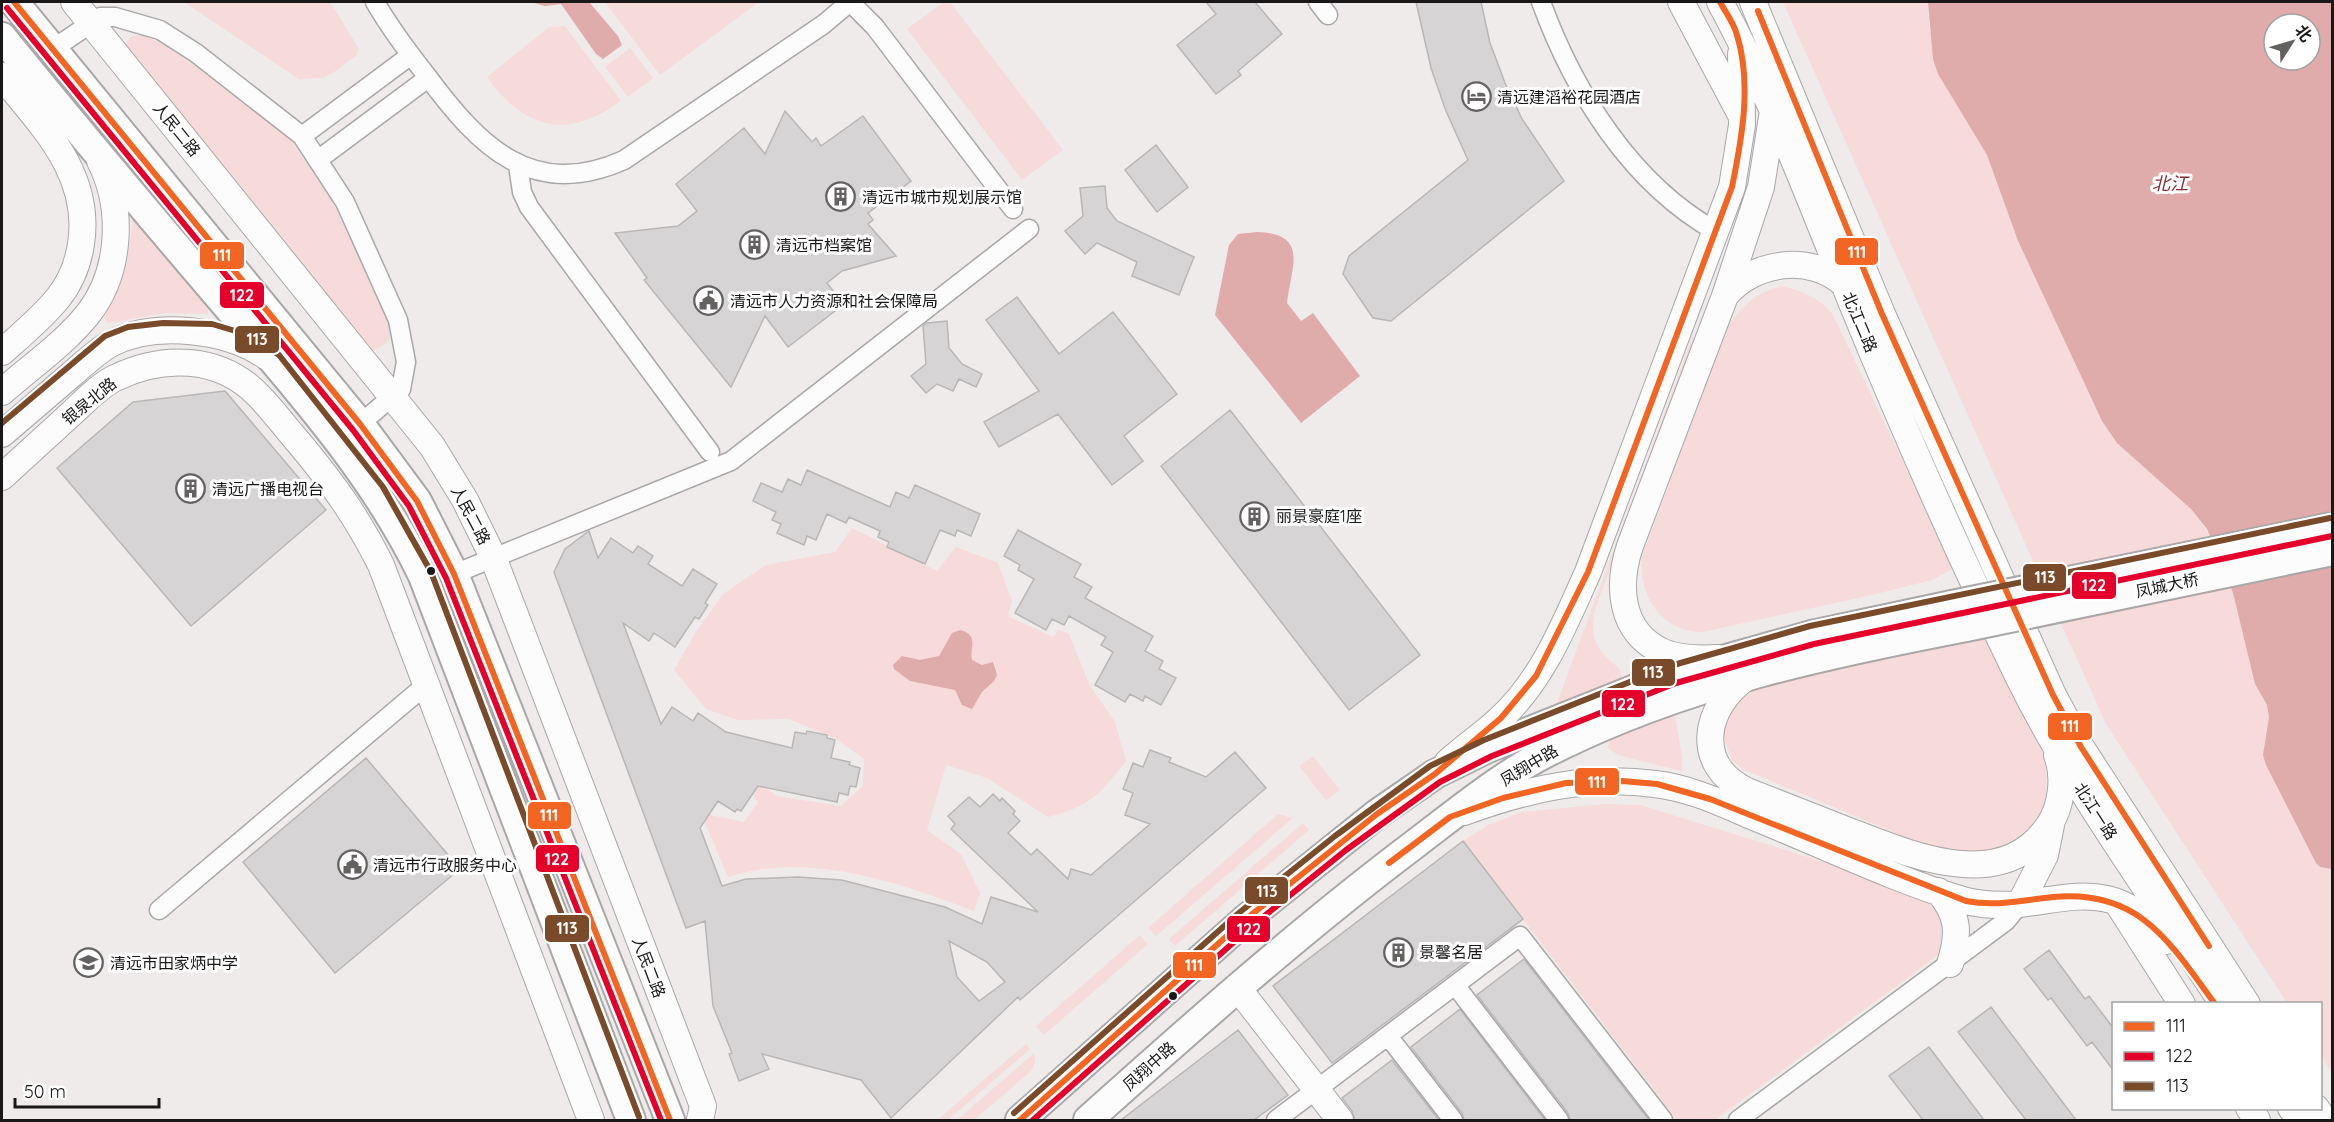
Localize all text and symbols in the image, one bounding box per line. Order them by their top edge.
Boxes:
north arrow [2262,12,2322,72]
text: 北 [2291,21,2317,45]
hotel icon: 清远建滔裕花园酒店 [1460,81,1492,113]
place label: 清远建滔裕花园酒店 [1497,87,1641,107]
street label: 人民二路 [149,98,205,160]
water label: 北江 [2152,172,2190,195]
building icon: 清远市城市规划展示馆 [825,181,857,213]
place label: 清远市城市规划展示馆 [862,187,1022,207]
building icon: 清远市档案馆 [739,229,771,261]
place label: 清远市档案馆 [776,235,872,255]
line badge: 111 [1834,237,1879,266]
line badge: 111 [199,241,245,270]
text: 111 [1848,242,1866,262]
text: 111 [213,245,231,265]
line badge: 122 [219,281,265,309]
text: 122 [230,285,254,305]
public building icon: 清远市人力资源和社会保障局 [693,285,725,317]
street label: 北江二路 [1838,289,1882,355]
place label: 清远市人力资源和社会保障局 [730,291,938,311]
line badge: 113 [234,325,280,354]
text: 113 [246,329,268,349]
street label: 银泉北路 [58,373,120,429]
building icon: 清远广播电视台 [175,473,207,505]
place label: 清远广播电视台 [212,479,324,499]
street label: 人民二路 [447,482,495,548]
building icon: 丽景豪庭1座 [1239,500,1271,532]
place label: 丽景豪庭1座 [1276,506,1362,526]
line badge: 113 [2022,563,2067,592]
unlabelled marker [425,565,437,577]
text: 113 [2034,567,2056,587]
street label: 凤城大桥 [2134,569,2200,601]
line badge: 122 [2071,571,2117,600]
text: 122 [2082,575,2106,595]
line badge: 113 [1631,658,1676,687]
text: 113 [1642,662,1664,682]
line badge: 122 [1601,689,1646,718]
text: 122 [1611,694,1635,714]
line badge: 111 [2047,712,2093,741]
text: 111 [2061,716,2079,736]
street label: 凤翔中路 [1496,740,1562,790]
line badge: 111 [1574,767,1620,796]
text: 111 [1588,772,1606,792]
street label: 北江一路 [2070,779,2122,843]
line badge: 111 [527,801,572,830]
text: 111 [540,805,558,825]
line badge: 122 [535,844,580,873]
public building icon: 清远市行政服务中心 [336,849,368,881]
text: 122 [545,849,569,869]
place label: 清远市行政服务中心 [373,855,517,875]
line badge: 113 [1244,876,1289,905]
text: 113 [1256,881,1278,901]
line badge: 113 [544,914,590,943]
line badge: 122 [1226,915,1271,943]
text: 113 [556,918,578,938]
text: 122 [1237,919,1261,939]
street label: 人民二路 [628,934,670,1000]
building icon: 景馨名居 [1382,936,1414,968]
place label: 景馨名居 [1419,942,1483,962]
school or university icon: 清远市田家炳中学 [73,947,105,979]
line badge: 111 [1172,951,1217,979]
place label: 清远市田家炳中学 [110,953,238,973]
text: 111 [1185,955,1203,975]
unlabelled marker [1167,990,1179,1002]
legend [2112,1002,2322,1110]
text: 111 [2166,1014,2186,1037]
street label: 凤翔中路 [1119,1037,1179,1095]
text: 122 [2166,1044,2193,1067]
scale bar [15,1071,159,1109]
text: 113 [2166,1074,2189,1097]
text: 50 m [24,1080,66,1103]

